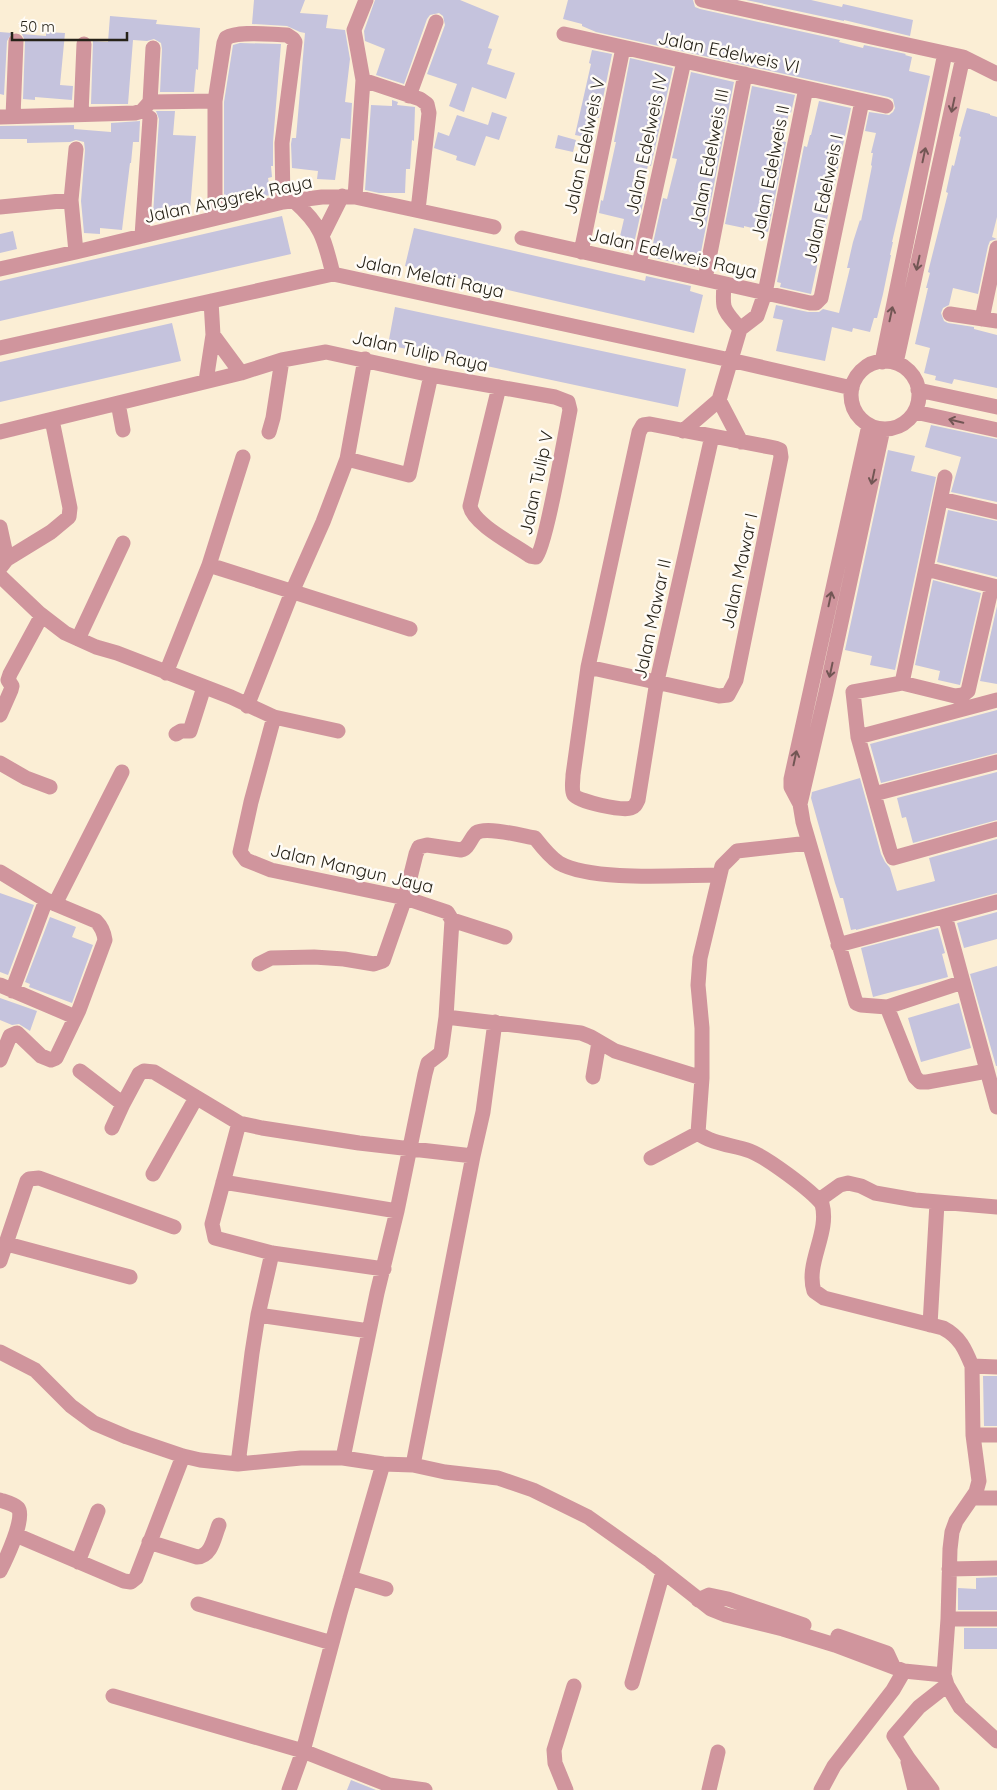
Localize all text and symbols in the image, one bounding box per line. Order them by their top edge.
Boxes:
scale bar [12,10,128,42]
text: 50 m [20,17,55,36]
street label: Jalan Edelweis VI [656,26,802,78]
street label: Jalan Edelweis IV [620,71,672,217]
street label: Jalan Edelweis V [558,75,610,217]
street label: Jalan Edelweis III [684,87,734,229]
one-way arrow [948,96,957,112]
street label: Jalan Edelweis II [746,103,794,241]
street label: Jalan Edelweis I [798,132,848,266]
one-way arrow [920,147,929,163]
street label: Jalan Anggrek Raya [142,170,314,228]
street label: Jalan Edelweis Raya [587,222,759,284]
street label: Jalan Melati Raya [354,249,506,303]
one-way arrow [913,255,922,271]
one-way arrow [887,306,897,322]
street label: Jalan Tulip Raya [350,325,490,377]
one-way arrow [948,416,964,425]
street label: Jalan Tulip V [514,429,558,537]
one-way arrow [868,468,877,484]
street label: Jalan Mawar I [715,511,763,631]
street label: Jalan Mawar II [628,557,676,681]
one-way arrow [826,592,835,608]
one-way arrow [826,661,835,677]
one-way arrow [791,750,800,766]
street label: Jalan Mangun Jaya [268,838,436,898]

